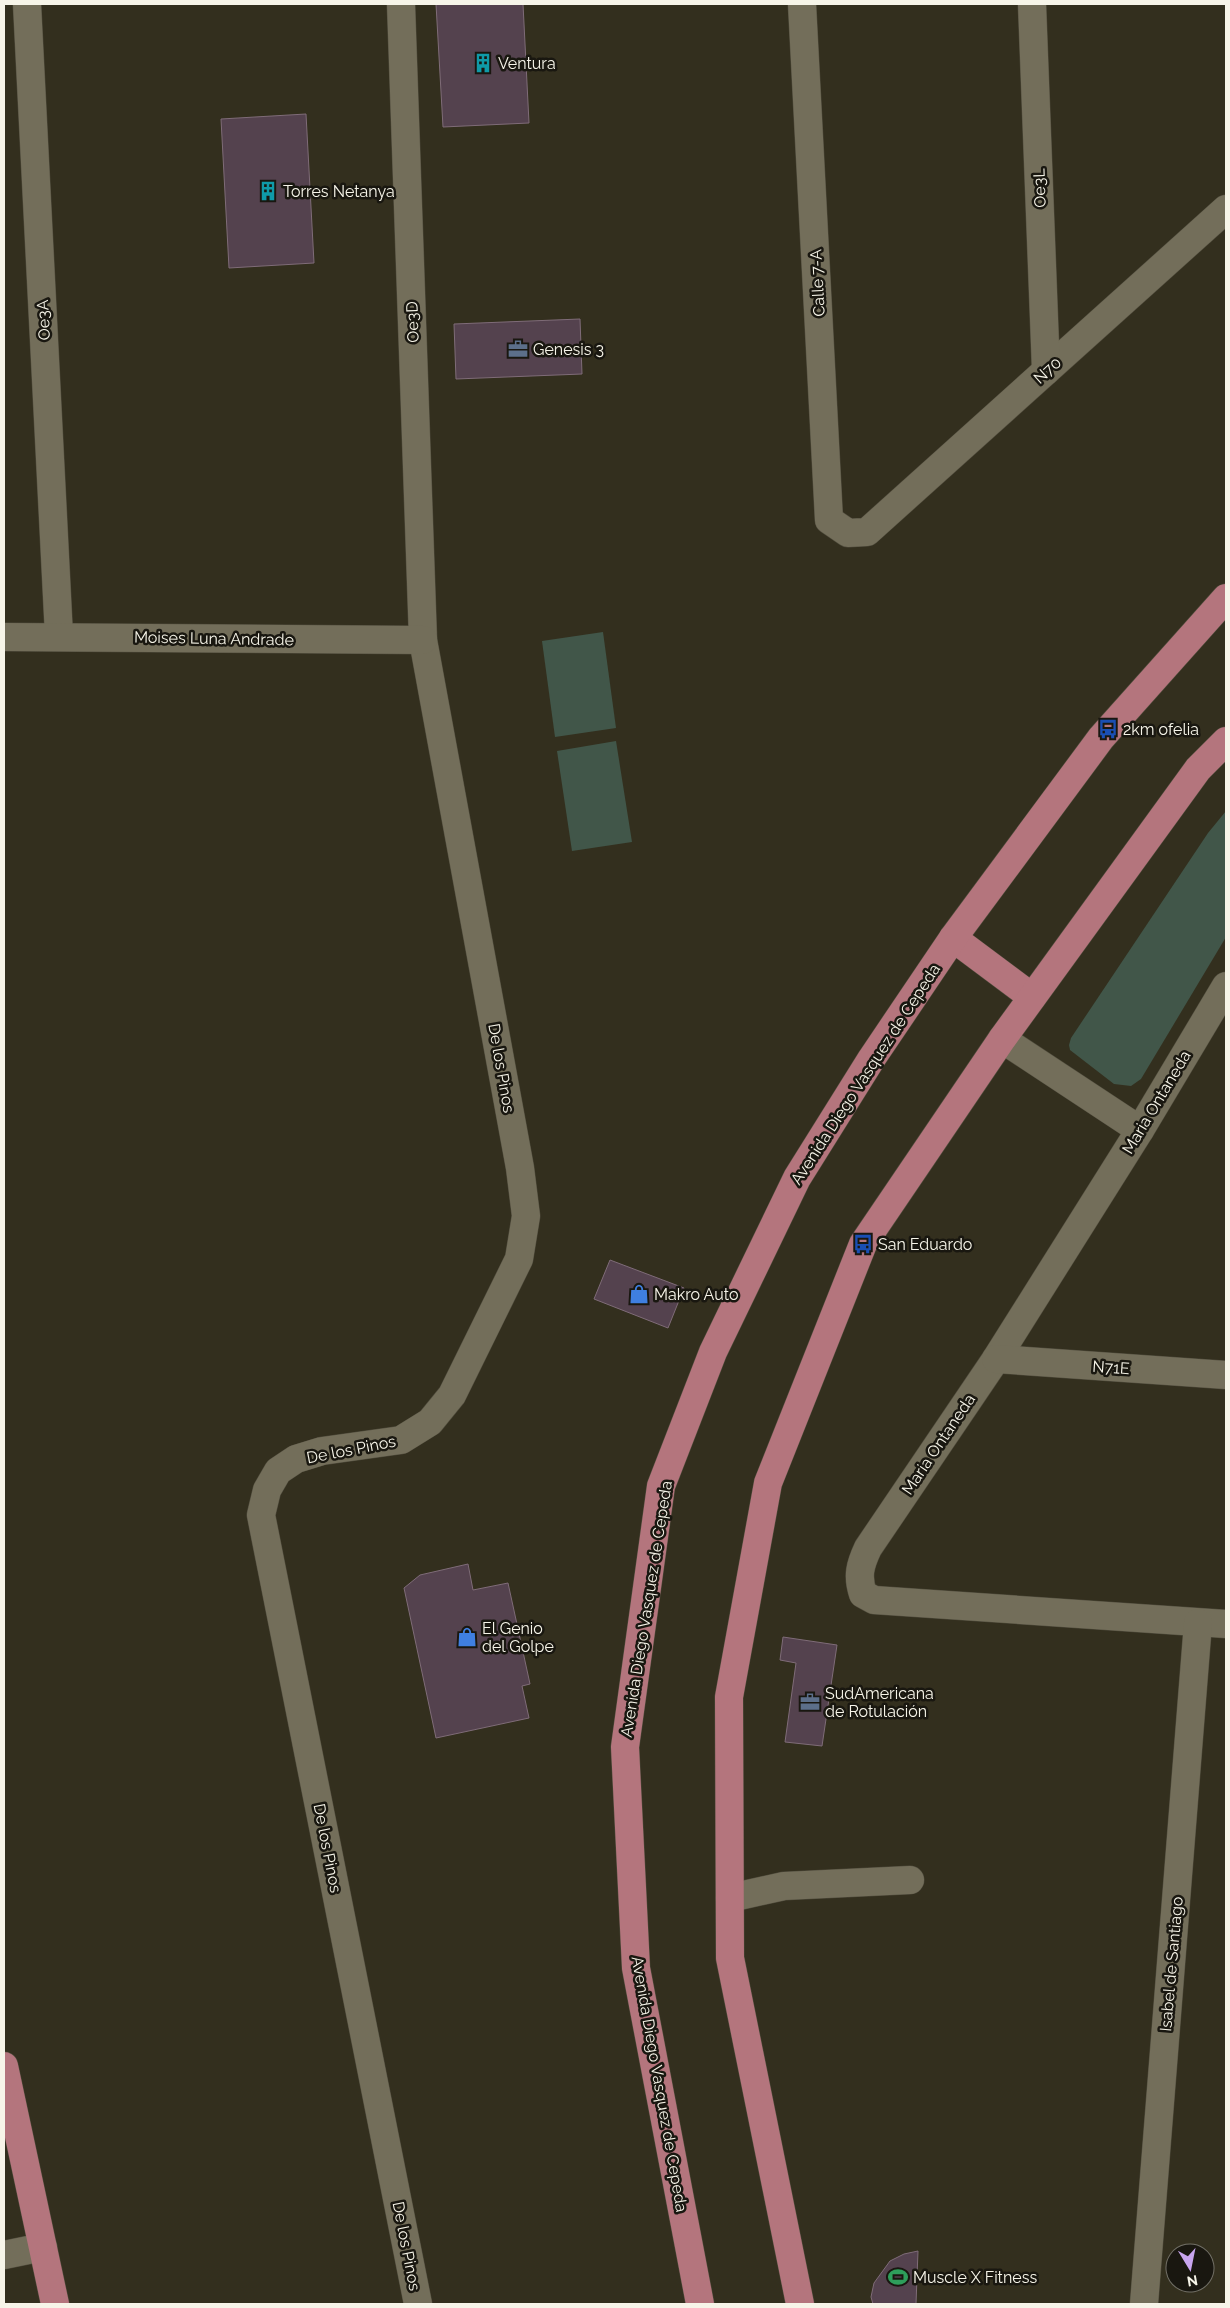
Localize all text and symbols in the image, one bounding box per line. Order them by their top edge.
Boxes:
building icon: Ventura [472,52,494,74]
place label: Ventura [498,54,556,73]
street label: Oe3L [1029,167,1050,208]
building icon: Torres Netanya [257,180,279,202]
place label: Torres Netanya [283,182,395,201]
street label: Calle 7-A [806,249,829,317]
street label: Oe3A [33,299,54,341]
street label: Oe3D [402,301,423,343]
office icon: Genesis 3 [507,338,529,360]
place label: Genesis 3 [533,340,604,359]
street label: N70 [1030,353,1065,388]
street label: Moises Luna Andrade [134,628,294,649]
bus stop icon: 2km ofelia [1097,718,1119,740]
place label: 2km ofelia [1123,720,1199,739]
street label: Avenida Diego Vasquez de Cepeda [787,960,944,1188]
street label: De los Pinos [484,1022,519,1115]
street label: Maria Ontaneda [1118,1047,1195,1157]
bus stop icon: San Eduardo [852,1233,874,1255]
place label: San Eduardo [878,1235,972,1254]
shop icon: Makro Auto [628,1283,650,1305]
place label: Makro Auto [654,1285,739,1304]
street label: N71E [1092,1357,1131,1378]
street label: Maria Ontaneda [898,1390,979,1498]
street label: De los Pinos [305,1431,398,1467]
street label: Avenida Diego Vasquez de Cepeda [617,1479,676,1739]
place label: El Genio del Golpe [482,1619,554,1656]
shop icon: El Genio del Golpe [456,1626,478,1648]
place label: SudAmericana de Rotulación [825,1684,934,1721]
office icon: SudAmericana de Rotulación [799,1691,821,1713]
street label: De los Pinos [310,1802,346,1895]
street label: Isabel de Santiago [1156,1896,1187,2032]
street label: Avenida Diego Vasquez de Cepeda [628,1955,691,2214]
street label: De los Pinos [389,2200,425,2293]
north arrow [1165,2243,1215,2293]
sports icon: Muscle X Fitness [887,2266,909,2288]
place label: Muscle X Fitness [913,2268,1037,2287]
text: N [1186,2272,1199,2290]

